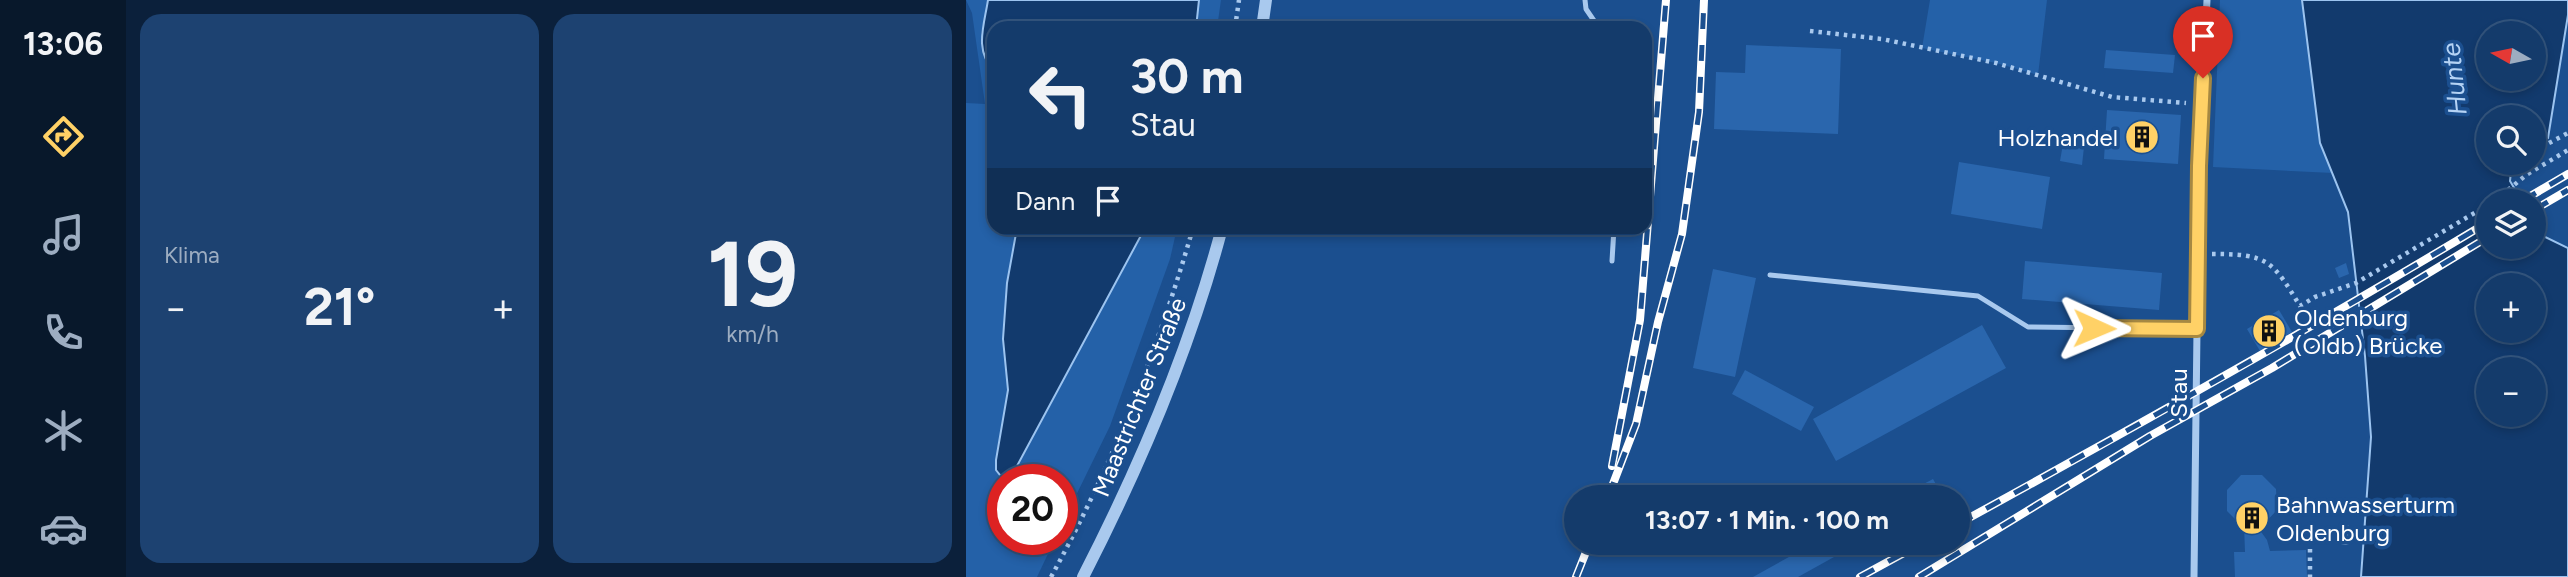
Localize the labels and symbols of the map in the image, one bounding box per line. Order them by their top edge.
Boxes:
pin [2173,6,2233,78]
north arrow [2476,21,2546,91]
water label: Hunte [2434,41,2474,117]
building icon: Holzhandel [2123,118,2161,156]
place label: Holzhandel [1998,123,2118,152]
position arrow [2057,291,2131,365]
street label: Maastrichter Straße [1086,293,1192,501]
place label: Oldenburg (Oldb) Brücke [2294,303,2442,360]
building icon: Oldenburg (Oldb) Brücke [2250,312,2288,350]
street label: Stau [2164,368,2193,418]
speed limit sign: 20 [987,464,1078,555]
place label: Bahnwasserturm Oldenburg [2276,490,2455,547]
building icon: Bahnwasserturm Oldenburg [2233,499,2271,537]

